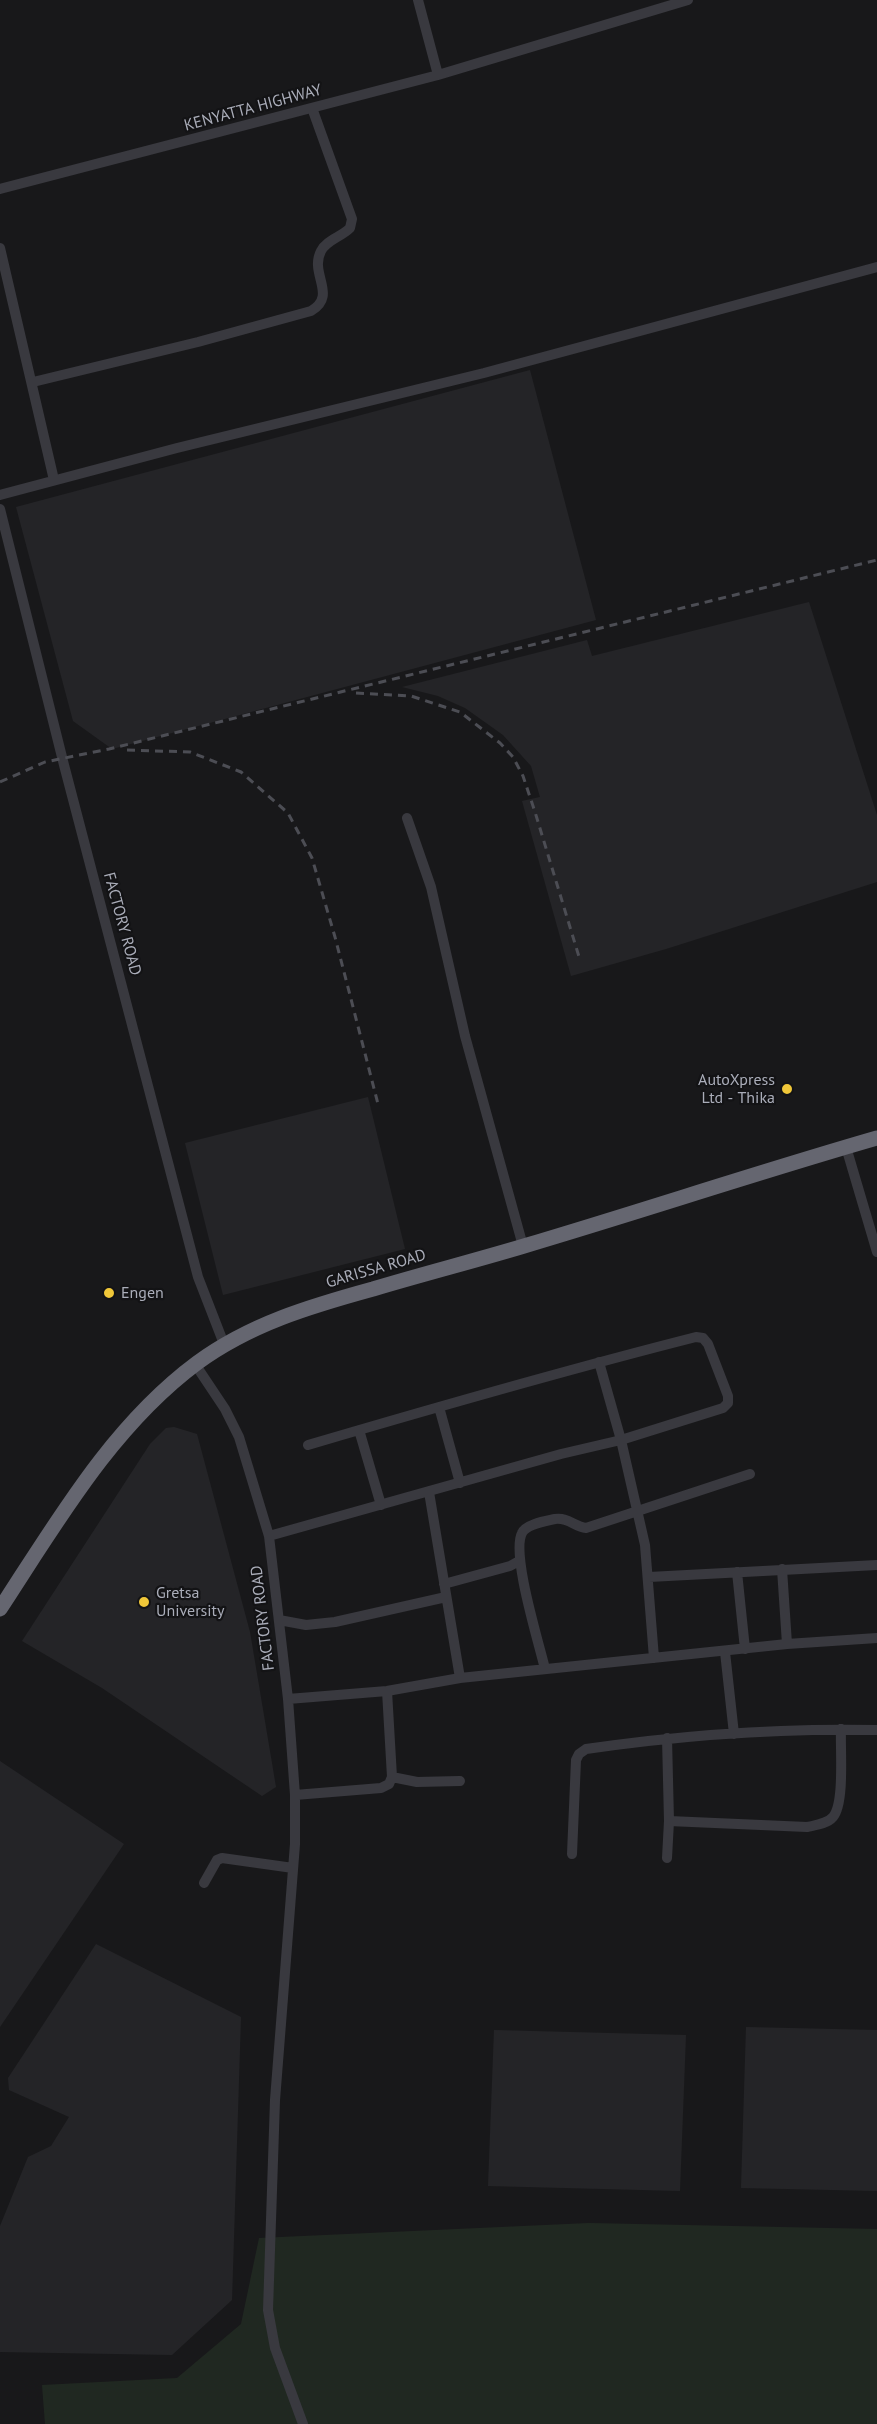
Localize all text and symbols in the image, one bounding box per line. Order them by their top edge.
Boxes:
street label: KENYATTA HIGHWAY [182,80,324,136]
street label: FACTORY ROAD [99,870,145,978]
place label: AutoXpress Ltd - Thika [698,1070,775,1108]
marker: AutoXpress Ltd - Thika [780,1082,794,1096]
street label: GARISSA ROAD [324,1246,428,1292]
place label: Engen [121,1283,164,1303]
marker: Engen [102,1286,116,1300]
street label: FACTORY ROAD [247,1564,279,1672]
place label: Gretsa University [156,1583,224,1621]
marker: Gretsa University [137,1595,151,1609]

